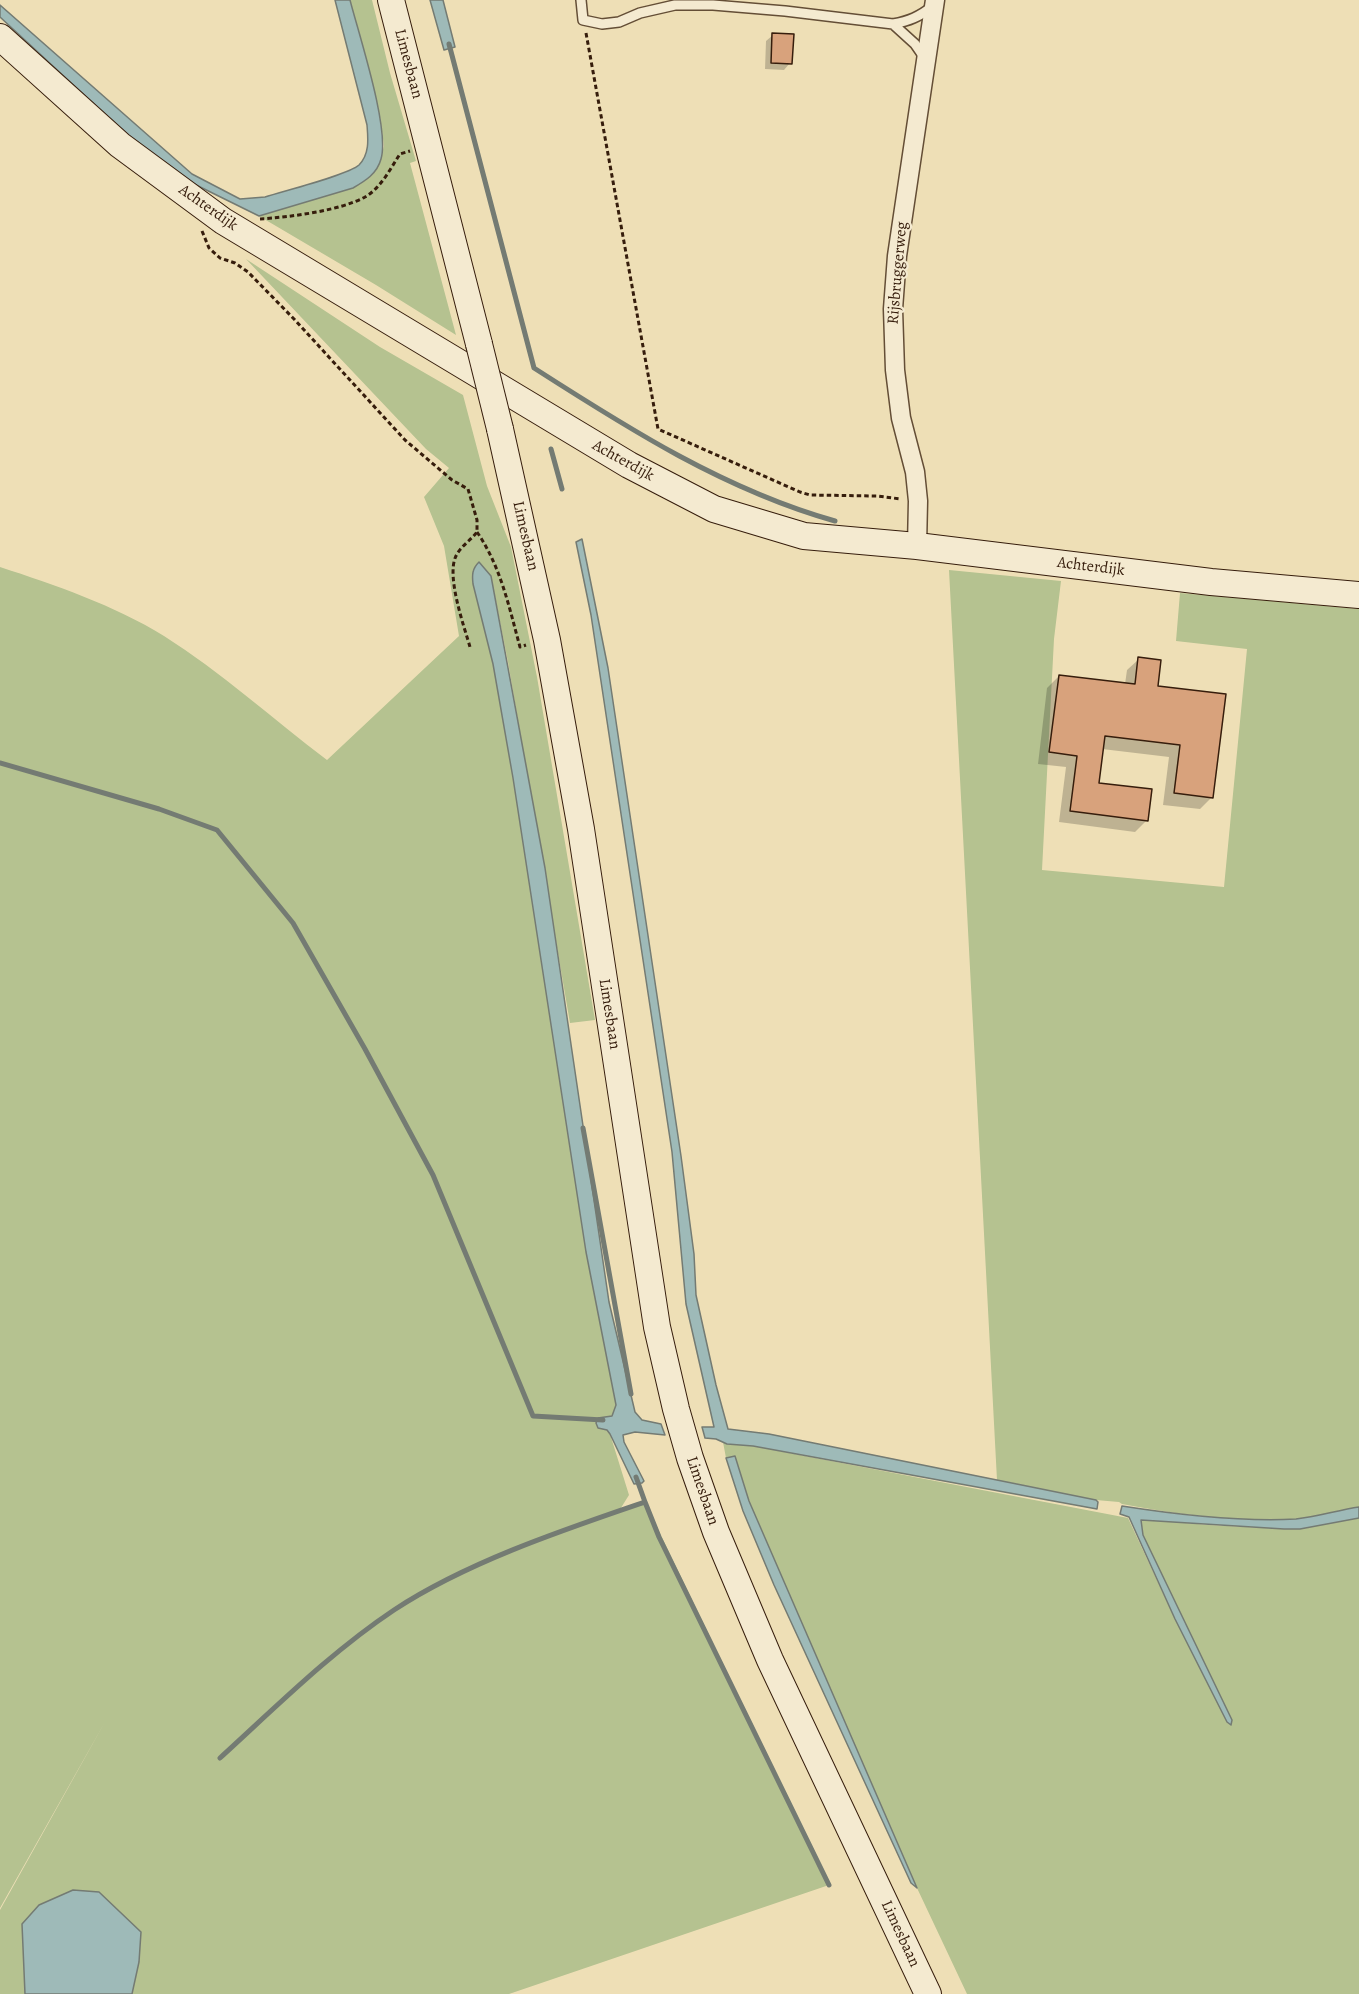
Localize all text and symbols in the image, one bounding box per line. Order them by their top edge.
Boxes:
street label: Limesbaan [389,27,427,101]
street label: Achterdijk [175,181,241,235]
street label: Rijsbruggerweg [884,221,912,325]
street label: Achterdijk [589,436,657,486]
street label: Limesbaan [508,499,542,573]
street label: Achterdijk [1056,553,1126,581]
street label: Limesbaan [594,977,624,1051]
street label: Limesbaan [681,1454,723,1528]
street label: Limesbaan [876,1898,924,1970]

